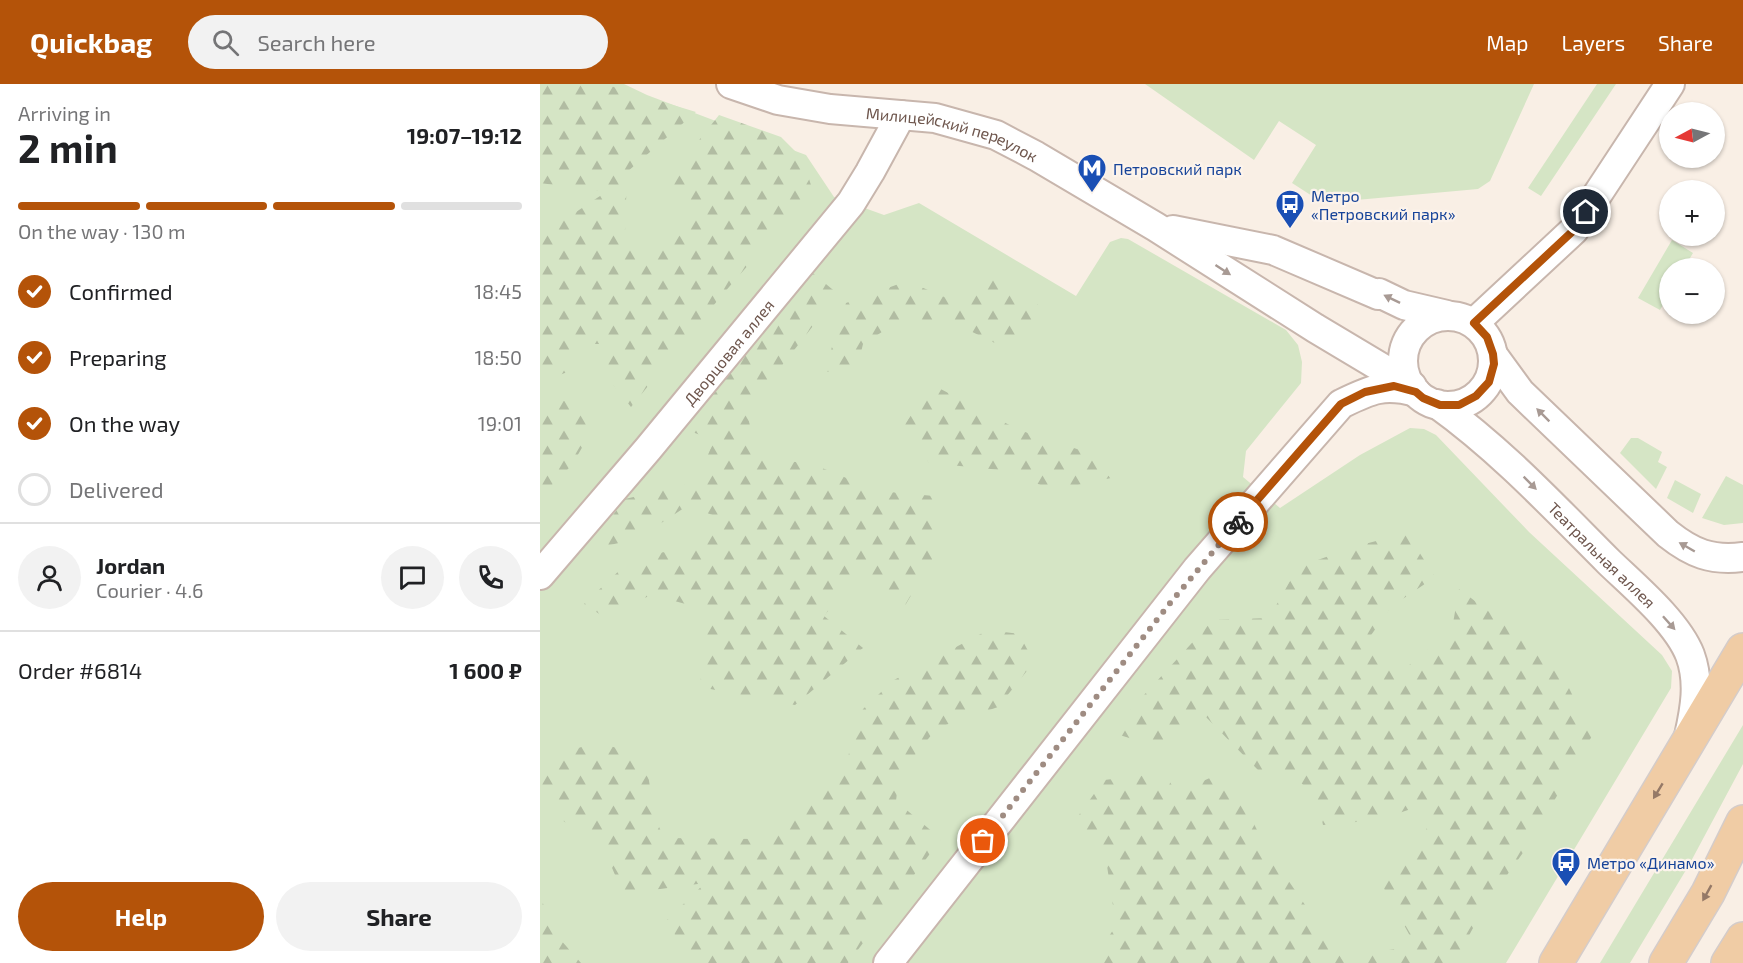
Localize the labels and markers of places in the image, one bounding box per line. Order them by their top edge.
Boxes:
metro station icon: Петровский парк [1076,152,1108,194]
place label: Петровский парк [1113,159,1242,178]
place label: Метро «Петровский парк» [1311,186,1456,223]
pin [1560,186,1611,237]
bus stop icon: Метро «Петровский парк» [1274,188,1306,230]
pin [957,815,1008,866]
bus stop icon: Метро «Динамо» [1550,846,1582,888]
place label: Метро «Динамо» [1587,853,1715,872]

